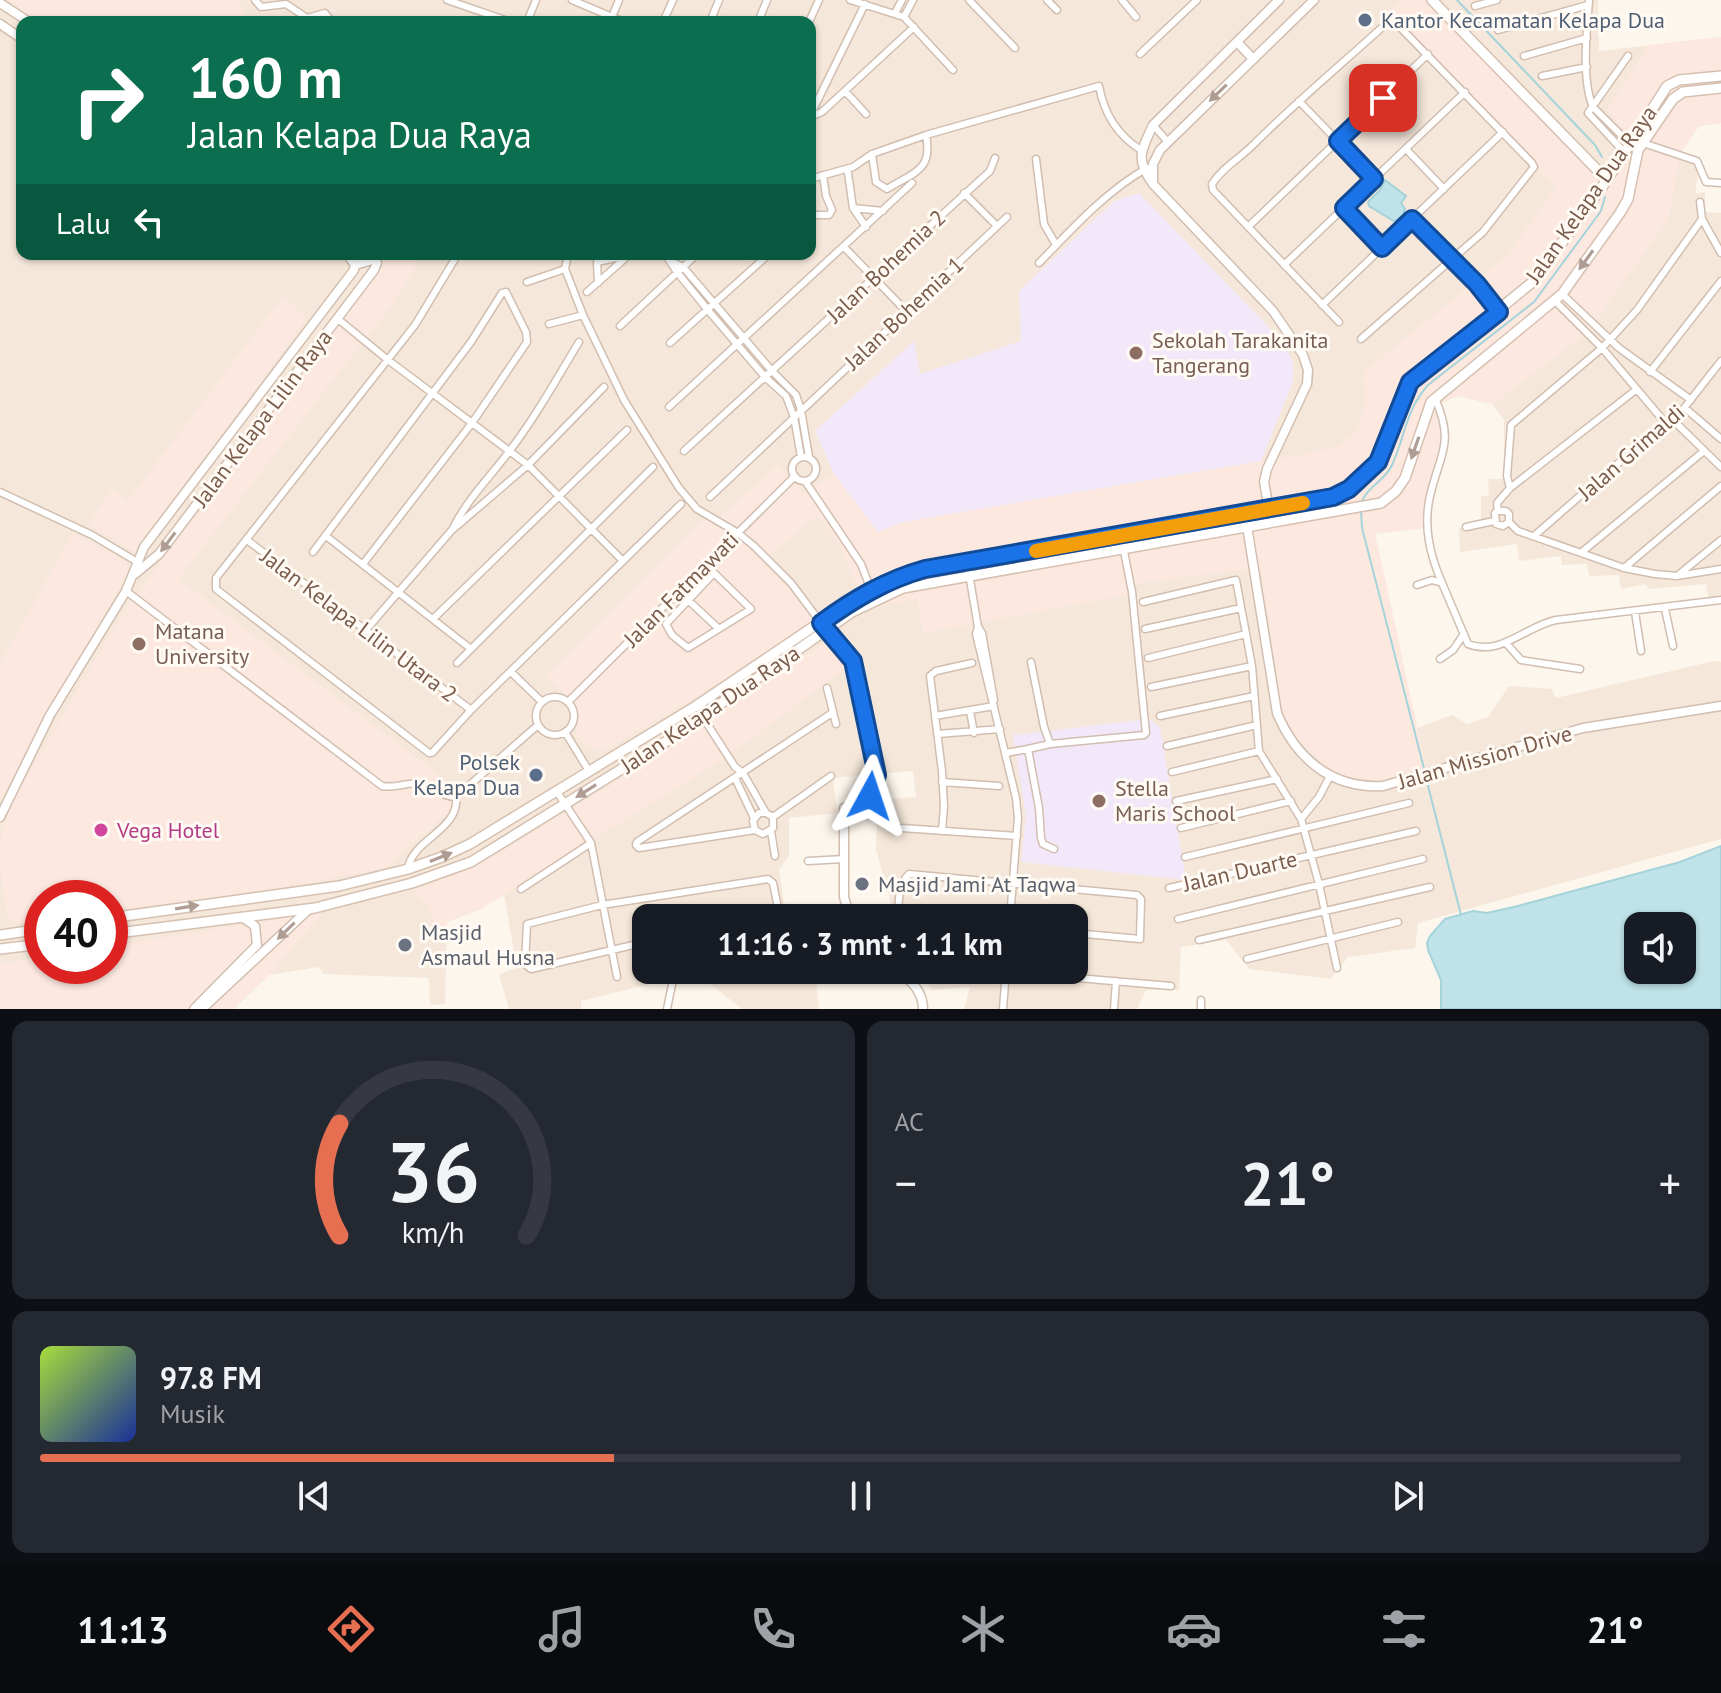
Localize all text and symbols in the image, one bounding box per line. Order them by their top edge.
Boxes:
place label: Kantor Kecamatan Kelapa Dua [1381,6,1665,34]
marker: Kantor Kecamatan Kelapa Dua [1356,11,1374,29]
text: 160 m [188,41,343,113]
icon: right [56,48,160,152]
pin [1349,64,1417,132]
icon: arrive [1361,76,1405,120]
one-way arrow [1209,83,1228,102]
street label: Jalan Kelapa Dua Raya [1519,100,1663,289]
text: Jalan Kelapa Dua Raya [188,111,532,158]
icon: left [127,200,171,244]
text: Lalu [56,203,111,242]
street label: Jalan Bohemia 2 [820,204,951,329]
one-way arrow [1579,249,1595,270]
street label: Jalan Bohemia 1 [838,251,969,376]
street label: Jalan Kelapa Lilin Raya [186,324,338,513]
place label: Sekolah Tarakanita Tangerang [1152,326,1328,379]
marker: Sekolah Tarakanita Tangerang [1127,344,1145,362]
street label: Jalan Grimaldi [1571,398,1690,507]
one-way arrow [1409,436,1421,460]
street label: Jalan Fatmawati [617,526,744,653]
one-way arrow [161,532,177,552]
street label: Jalan Kelapa Lilin Utara 2 [255,541,463,708]
place label: Matana University [155,617,250,670]
marker: Matana University [130,635,148,653]
street label: Jalan Kelapa Dua Raya [614,639,805,780]
street label: Jalan Mission Drive [1394,719,1575,795]
place label: Polsek Kelapa Dua [413,748,520,801]
position arrow [828,754,912,838]
marker: Polsek Kelapa Dua [527,766,545,784]
place label: Stella Maris School [1115,774,1236,827]
one-way arrow [575,784,597,798]
marker: Stella Maris School [1090,792,1108,810]
place label: Vega Hotel [116,816,220,844]
marker: Vega Hotel [92,821,110,839]
street label: Jalan Duarte [1179,844,1300,898]
one-way arrow [429,850,453,863]
place label: Masjid Jami At Taqwa [878,870,1076,898]
marker: Masjid Jami At Taqwa [853,875,871,893]
speed limit sign: 40 [24,880,128,984]
one-way arrow [175,900,200,913]
map controls [1624,912,1696,984]
button: sound [1624,912,1696,984]
place label: Masjid Asmaul Husna [421,918,555,971]
one-way arrow [277,921,296,940]
text: 11:16 · 3 mnt · 1.1 km [717,924,1003,963]
marker: Masjid Asmaul Husna [396,936,414,954]
text: AC [895,1105,924,1138]
text: 36 [386,1117,480,1225]
text: 21° [1241,1144,1335,1222]
text: − [895,1154,917,1211]
text: + [1659,1154,1681,1211]
text: km/h [402,1214,465,1251]
text: 97.8 FM [160,1358,262,1397]
text: Musik [160,1397,225,1430]
icon: previous [292,1474,336,1518]
icon: pause [839,1474,883,1518]
icon: next [1386,1474,1430,1518]
icon: directions [323,1601,379,1657]
icon: music [534,1601,590,1657]
icon: phone [745,1601,801,1657]
icon: climate [955,1601,1011,1657]
icon: car [1166,1601,1222,1657]
icon: filters [1376,1601,1432,1657]
text: 11:13 [77,1606,169,1653]
text: 21° [1587,1606,1644,1653]

